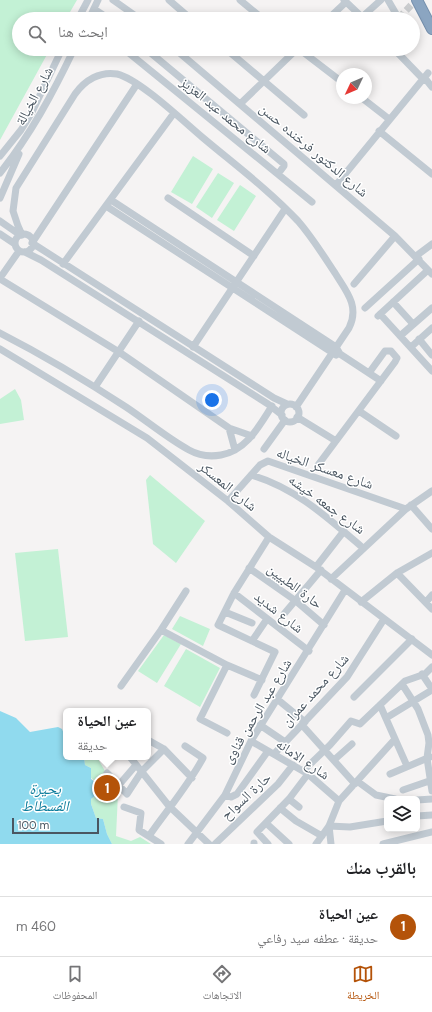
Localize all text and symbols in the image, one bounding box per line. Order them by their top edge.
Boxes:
search box [12,12,420,56]
text: ابحث هنا [58,22,108,42]
icon: search [26,23,48,45]
street label: شارع الخيالة [11,64,58,129]
north arrow [336,68,372,104]
street label: شارع محمد عبد العزيز [175,72,275,158]
street label: شارع الدكتور فرخنده حسن [255,99,372,202]
your location [202,390,222,410]
street label: شارع معسكر الخياله [274,443,376,494]
street label: شارع المعسكر [194,456,261,516]
street label: شارع جمعه خيشه [285,470,369,539]
street label: حارة الطبيين [264,559,326,613]
street label: شارع شديد [250,587,307,638]
street label: شارع محمد عمران [277,650,353,731]
street label: شارع عبد الرحمن قناوى [219,655,296,767]
popup [63,708,151,760]
text: عين الحياة [77,711,137,731]
street label: شارع الامانه [272,734,333,784]
text: حديقة [77,737,107,754]
street label: حارة السواح [217,768,275,824]
pin: 1 [94,773,120,803]
water label: بحيرة الفسطاط [21,779,70,816]
map controls [384,796,420,832]
button: layers [384,796,420,832]
scale bar [12,816,99,835]
text: 100 m [18,818,49,832]
text: بالقرب منك [346,857,416,879]
text: عين الحياة [319,904,378,924]
text: 460 m [16,918,56,935]
text: 1 [401,918,405,935]
text: حديقة · عطفه سيد رفاعي [257,930,378,947]
tab: المحفوظات [53,963,97,1006]
tab: الاتجاهات [203,963,242,1006]
tab: الخريطة [347,963,379,1006]

